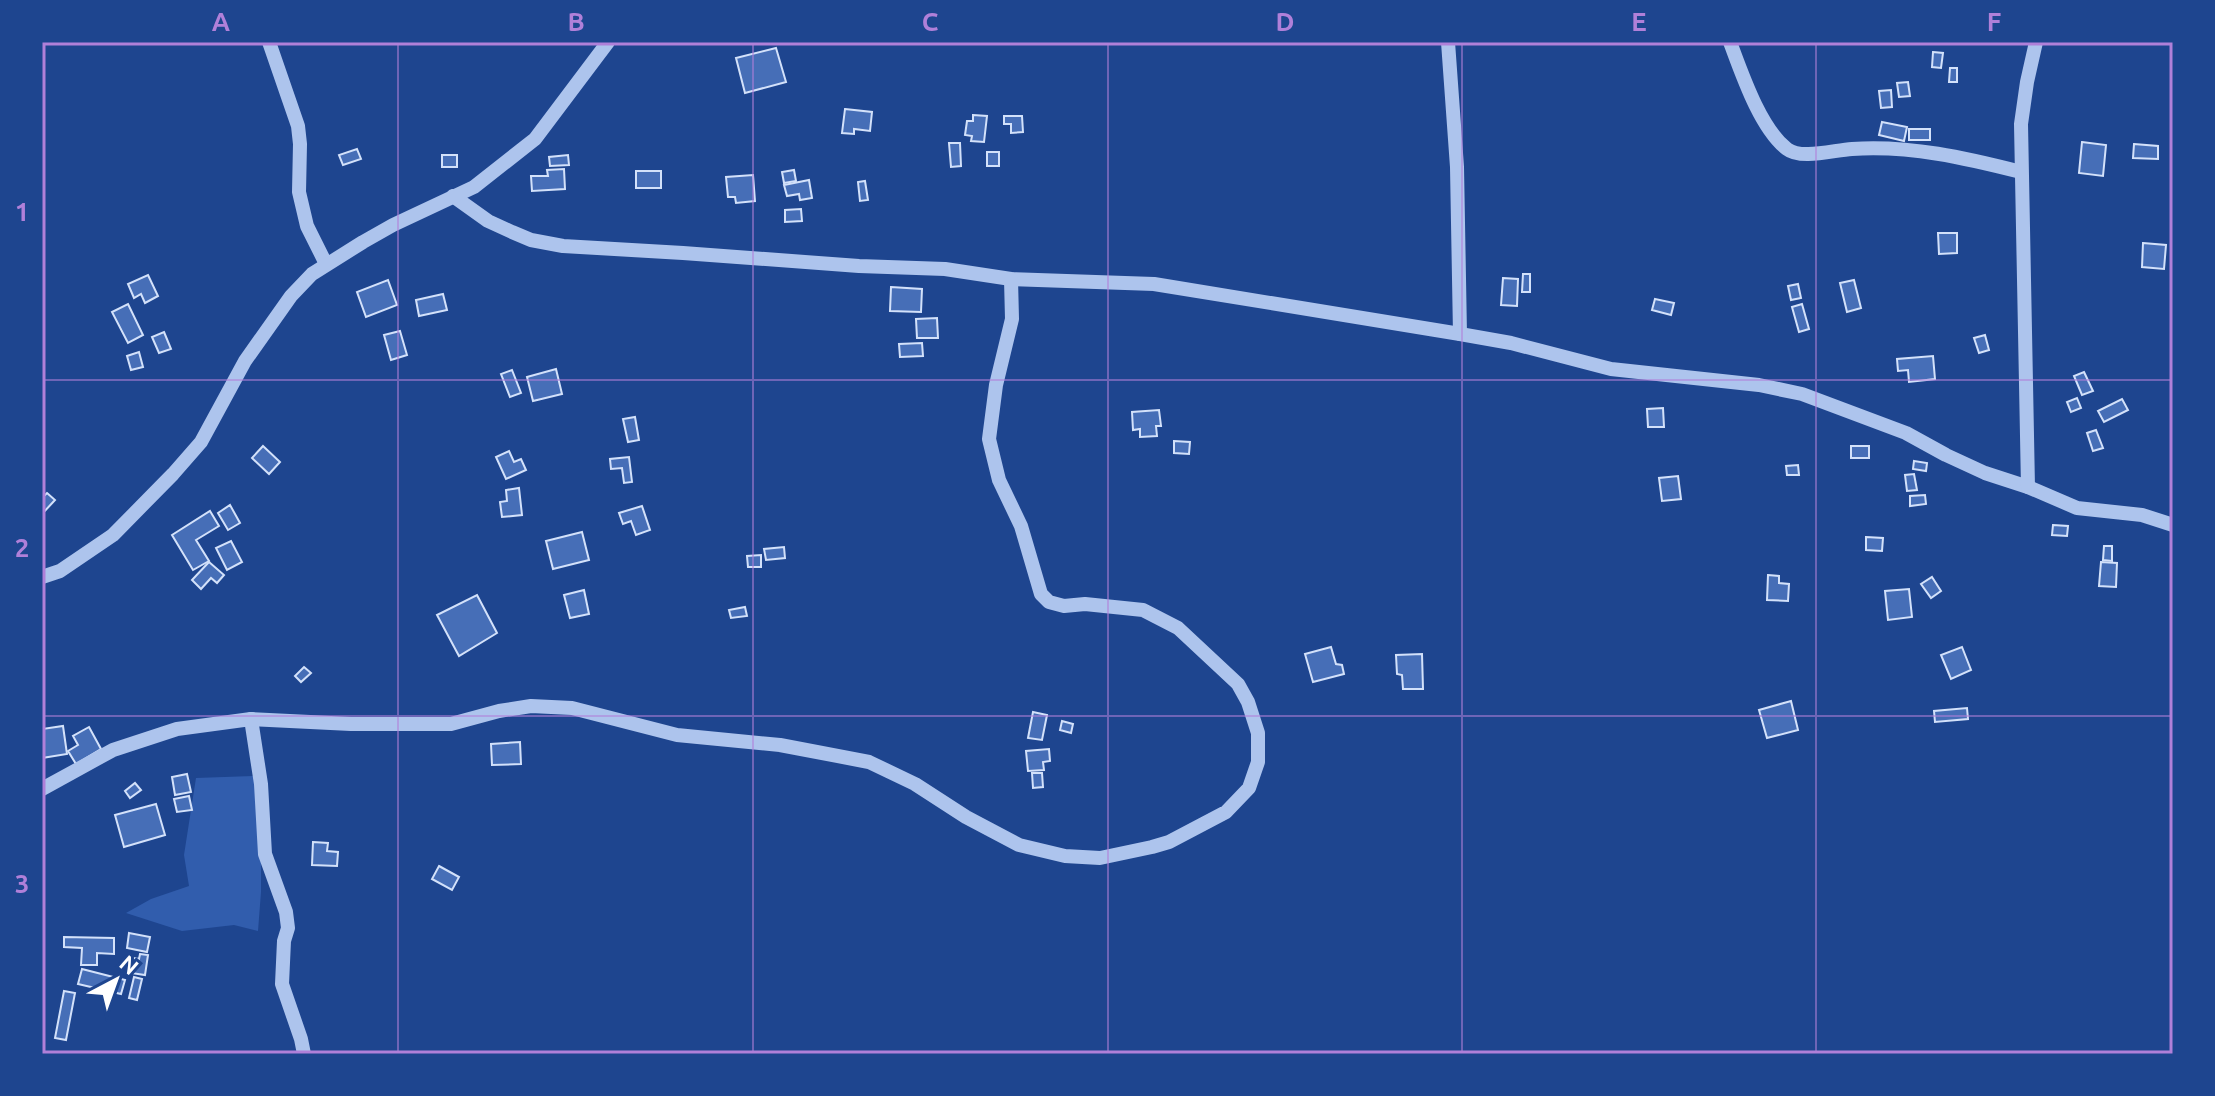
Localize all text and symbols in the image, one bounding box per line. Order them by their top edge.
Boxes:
text: A [212,7,231,36]
text: B [567,7,585,36]
text: C [922,7,939,36]
text: D [1276,7,1294,36]
text: E [1631,7,1647,36]
text: F [1987,7,2001,36]
text: 1 [15,197,29,226]
text: 2 [15,533,29,562]
text: 3 [15,869,29,898]
north arrow [76,940,156,1020]
text: N [115,950,144,979]

